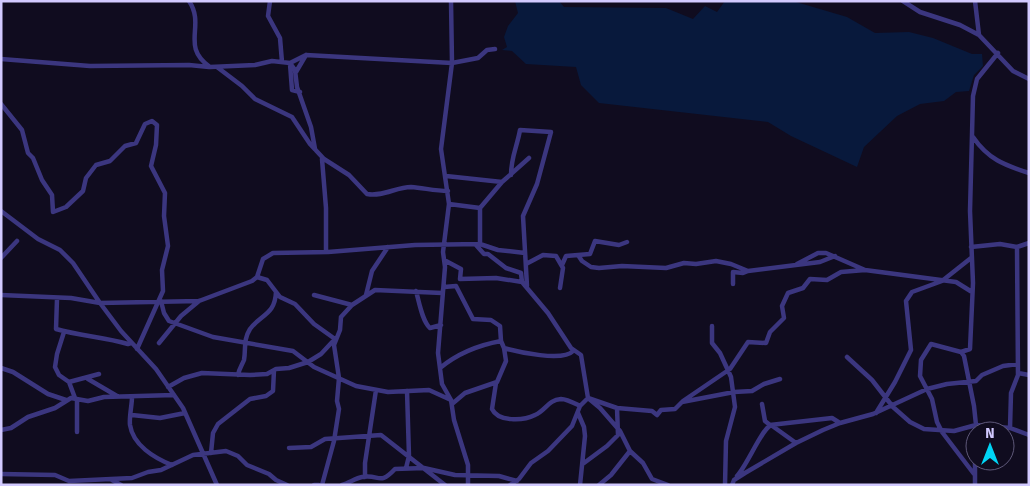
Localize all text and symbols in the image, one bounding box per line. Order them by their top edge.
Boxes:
north arrow [965,421,1015,471]
text: N [985,425,995,442]

